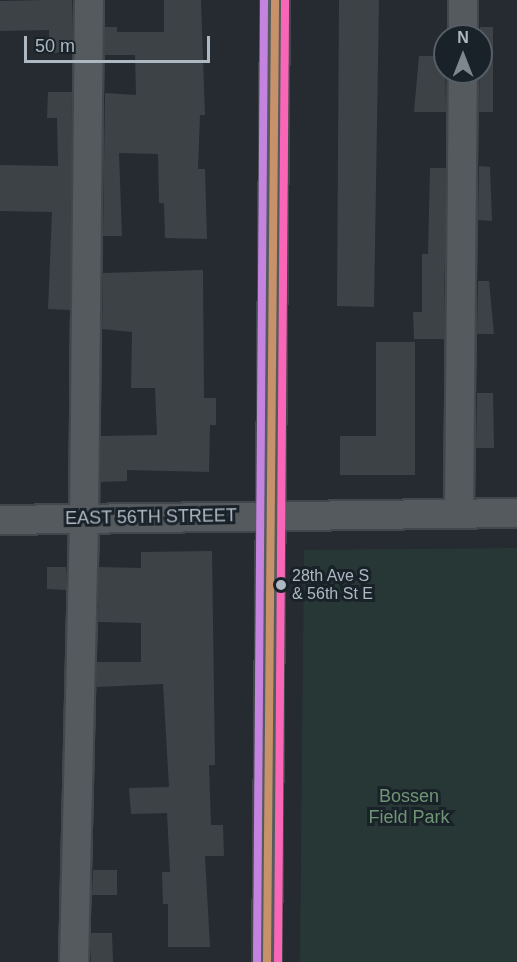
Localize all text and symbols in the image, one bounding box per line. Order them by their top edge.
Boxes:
scale bar [27,24,213,62]
north arrow [433,24,493,84]
text: N [457,29,469,46]
text: 50 m [35,36,75,56]
street label: EAST 56TH STREET [65,505,237,529]
place label: 28th Ave S & 56th St E [292,566,373,604]
marker: 28th Ave S & 56th St E [275,579,287,591]
park label: Bossen Field Park [368,786,450,828]

